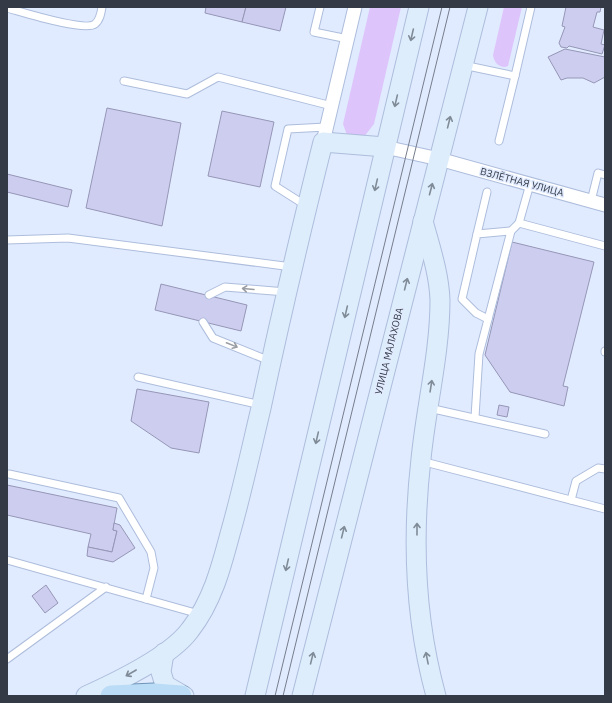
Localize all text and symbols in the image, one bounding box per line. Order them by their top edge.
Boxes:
one-way arrow [408,28,415,41]
one-way arrow [392,95,400,108]
one-way arrow [445,115,453,128]
street label: ВЗЛЁТНАЯ УЛИЦА [479,165,566,200]
one-way arrow [372,178,380,191]
one-way arrow [428,183,435,196]
one-way arrow [403,278,411,291]
one-way arrow [242,285,255,292]
one-way arrow [342,305,350,318]
street label: УЛИЦА МАЛАХОВА [372,306,406,396]
one-way arrow [225,342,237,350]
one-way arrow [427,380,435,393]
one-way arrow [312,431,320,444]
one-way arrow [413,523,421,536]
one-way arrow [340,526,347,539]
one-way arrow [282,558,290,571]
one-way arrow [308,652,316,665]
one-way arrow [422,652,430,665]
one-way arrow [125,669,137,677]

